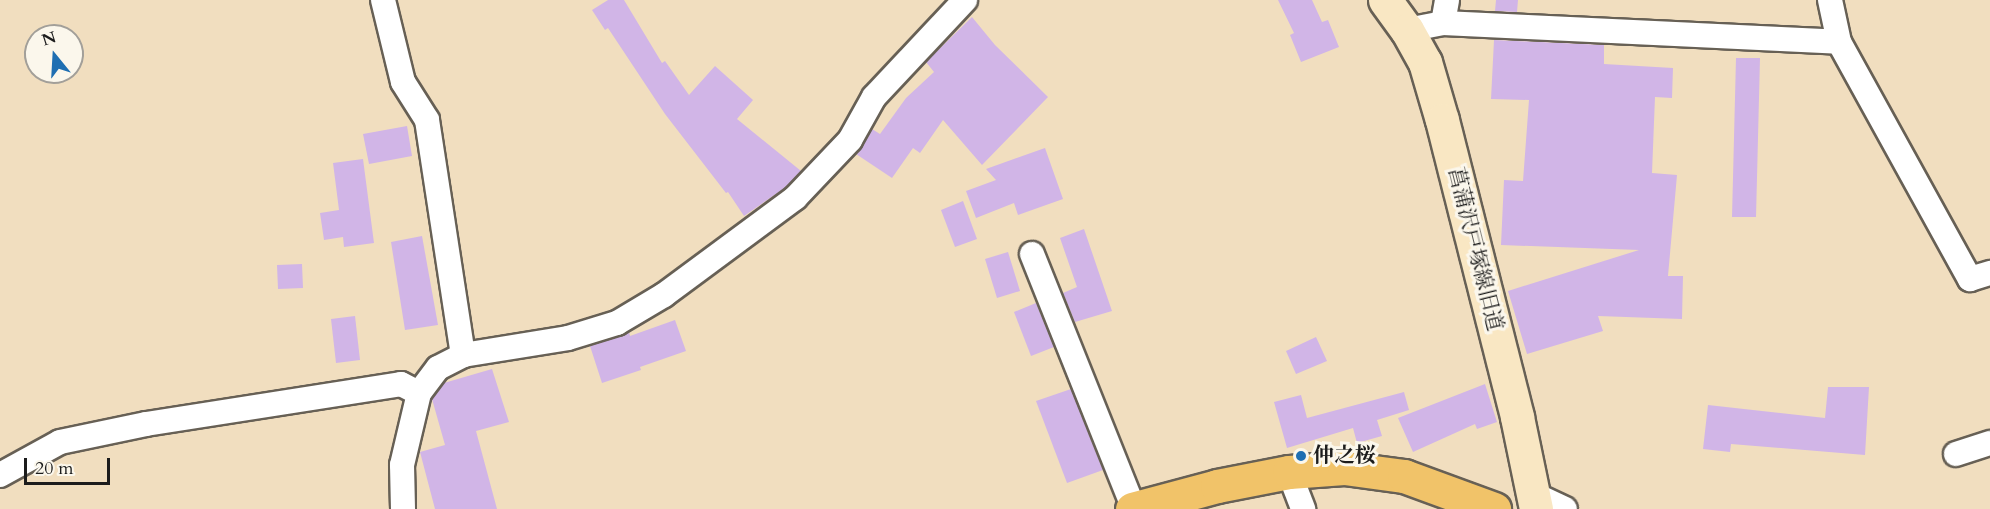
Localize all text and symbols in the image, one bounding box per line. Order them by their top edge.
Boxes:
north arrow [24,24,84,84]
text: N [39,26,59,51]
street label: 菖蒲沢戸塚線旧道 [1442,164,1508,334]
place label: 仲之桜 [1313,443,1376,469]
scale bar [27,446,112,484]
marker: 仲之桜 [1294,449,1308,463]
text: 20 m [35,456,74,481]

